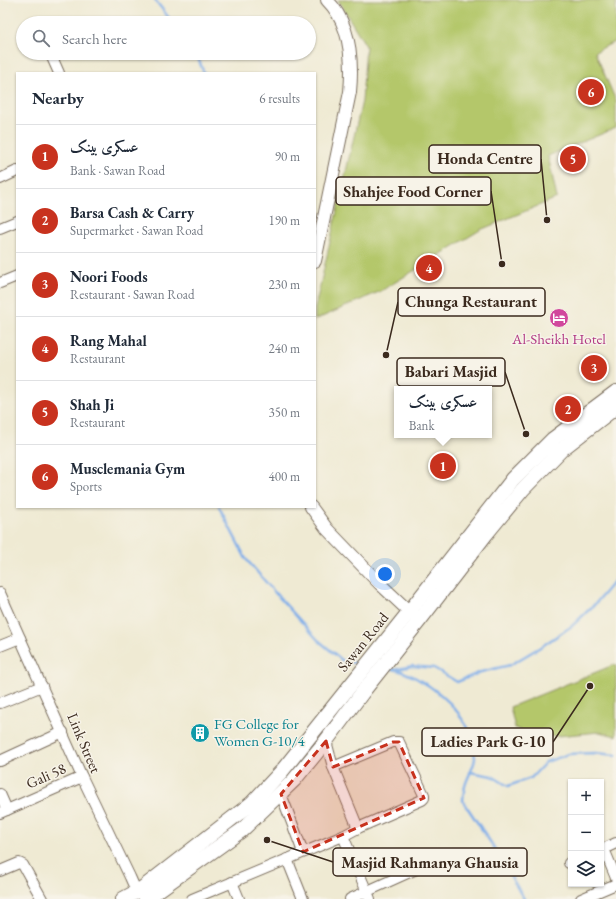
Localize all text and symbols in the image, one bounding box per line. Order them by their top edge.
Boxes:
search box [16,16,316,60]
icon: search [30,27,52,49]
text: Search here [62,29,127,48]
pin: 6 [578,77,604,107]
text: Nearby [32,87,84,109]
text: 6 results [259,90,300,107]
text: عسکری بینک [70,137,138,156]
pin: 5 [560,144,586,174]
callout: Honda Centre [429,145,541,173]
text: 1 [42,148,48,165]
text: 90 m [275,148,300,165]
text: Honda Centre [437,148,533,169]
text: Bank · Sawan Road [70,162,165,179]
callout: Shahjee Food Corner [336,177,491,205]
text: Shahjee Food Corner [343,181,483,202]
text: Barsa Cash & Carry [70,203,194,222]
text: 2 [42,212,48,229]
text: 190 m [269,212,300,229]
text: Supermarket · Sawan Road [70,222,203,239]
pin: 4 [416,253,442,283]
text: Noori Foods [70,267,148,286]
text: 3 [42,276,48,293]
text: 230 m [269,276,300,293]
text: Restaurant · Sawan Road [70,286,194,303]
callout: Chunga Restaurant [398,288,545,316]
text: Chunga Restaurant [405,291,537,312]
hotel icon: Al-Sheikh Hotel [548,307,570,329]
place label: Al-Sheikh Hotel [511,329,606,348]
text: Rang Mahal [70,331,147,350]
text: 4 [42,340,48,357]
text: 240 m [269,340,300,357]
text: Restaurant [70,350,125,367]
pin: 3 [581,353,607,383]
callout: Babari Masjid [397,358,505,386]
text: Babari Masjid [405,361,498,382]
popup [394,386,492,438]
text: عسکری بینک [409,392,477,411]
pin: 2 [555,394,581,424]
text: Shah Ji [70,395,114,414]
text: 5 [42,404,48,421]
text: 350 m [269,404,300,421]
text: Restaurant [70,414,125,431]
text: Bank [409,417,435,434]
pin: 1 [430,451,456,481]
text: Musclemania Gym [70,459,185,478]
text: 6 [42,468,48,485]
text: 400 m [269,468,300,485]
text: Sports [70,478,102,495]
your location [375,564,395,584]
street label: Sawan Road [333,608,393,675]
street label: Link Street [63,710,106,776]
place label: FG College for Women G-10/4 [214,714,306,750]
building icon: FG College for Women G-10/4 [189,722,211,744]
callout: Ladies Park G-10 [422,728,553,756]
text: Ladies Park G-10 [430,731,546,752]
street label: Gali 58 [23,758,69,793]
map controls [568,779,604,887]
button: + [568,779,604,815]
button: − [568,815,604,851]
callout: Masjid Rahmanya Ghausia [333,848,527,876]
button: layers [568,851,604,887]
text: Masjid Rahmanya Ghausia [341,852,520,873]

